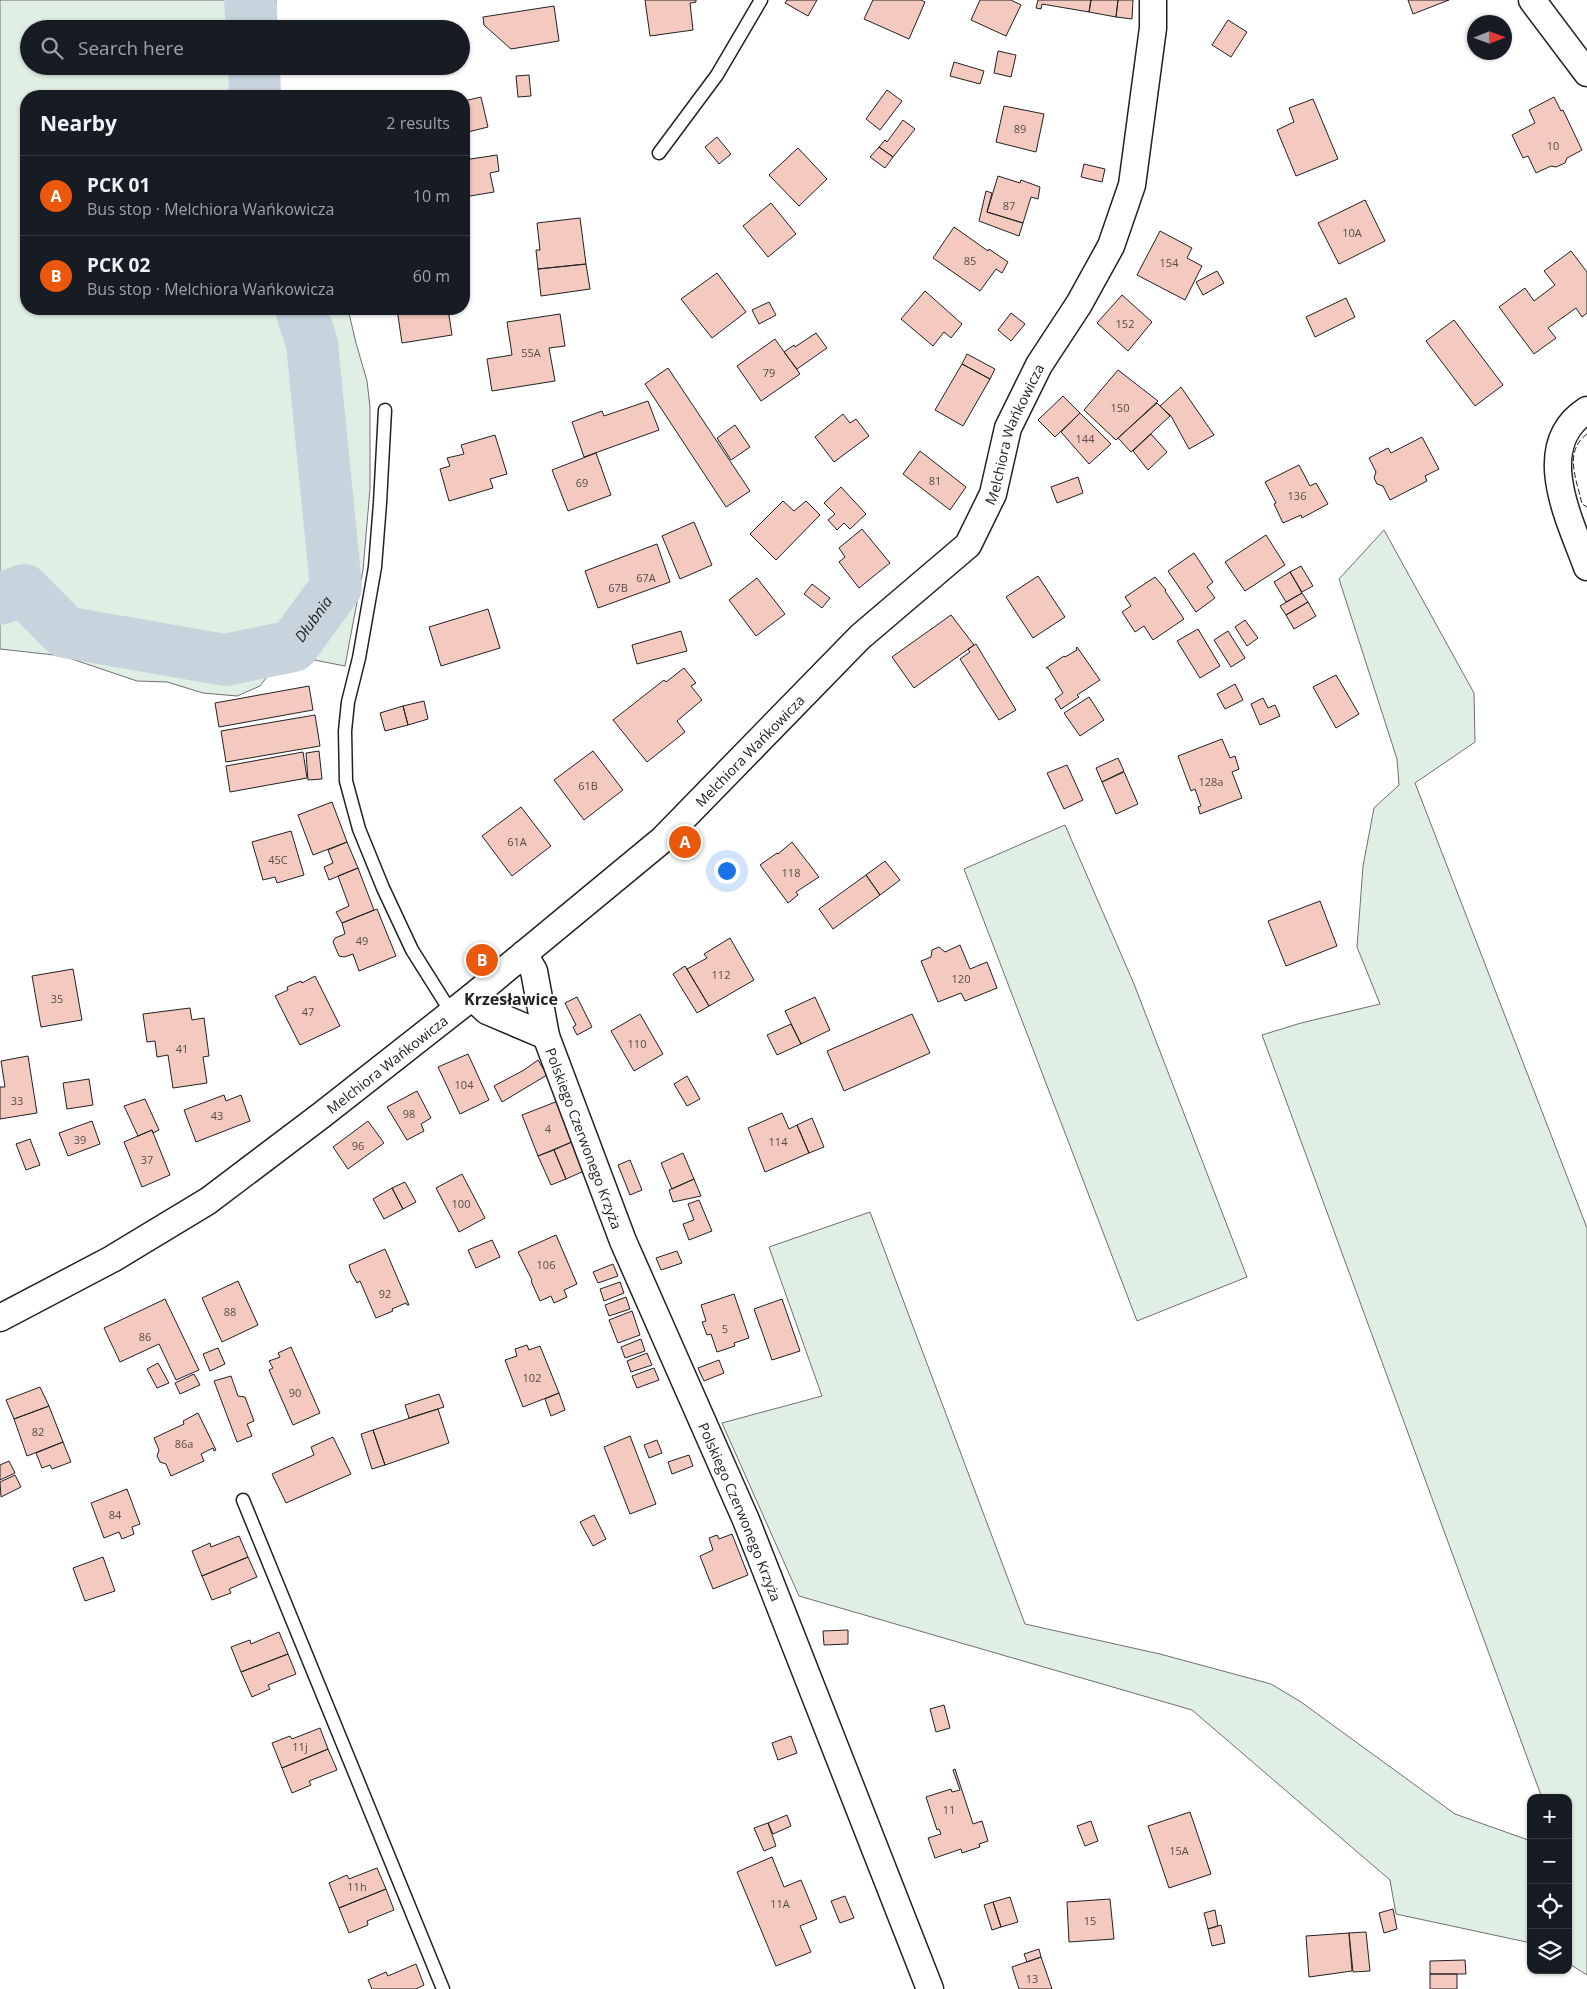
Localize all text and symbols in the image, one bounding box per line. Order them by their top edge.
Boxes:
north arrow [1467,15,1512,60]
search box [20,20,470,75]
icon: search [38,34,66,62]
text: Search here [78,35,184,61]
text: Nearby [40,109,117,137]
text: 2 results [386,112,450,134]
house number: 89 [1014,121,1026,136]
house number: 10 [1547,138,1559,153]
text: PCK 01 [87,172,150,198]
text: A [50,185,62,207]
text: 10 m [413,185,450,207]
text: Bus stop · Melchiora Wańkowicza [87,198,334,220]
house number: 87 [1003,198,1015,213]
house number: 10A [1342,225,1362,240]
text: PCK 02 [87,252,150,278]
house number: 85 [964,253,976,268]
house number: 154 [1160,255,1179,270]
text: B [51,265,61,287]
text: 60 m [413,265,450,287]
text: Bus stop · Melchiora Wańkowicza [87,278,334,300]
house number: 152 [1116,316,1134,331]
house number: 55A [521,345,541,360]
street label: Melchiora Wańkowicza [980,360,1048,508]
house number: 79 [763,365,775,380]
house number: 150 [1111,400,1129,415]
house number: 144 [1076,431,1095,446]
house number: 81 [929,473,941,488]
house number: 69 [576,475,588,490]
house number: 136 [1288,488,1306,503]
house number: 67A [636,570,656,585]
house number: 67B [608,580,628,595]
water label: Dłubnia [289,591,337,646]
street label: Melchiora Wańkowicza [691,690,808,810]
house number: 128a [1199,774,1223,789]
house number: 61B [578,778,598,793]
pin: A [669,823,701,861]
house number: 61A [507,834,527,849]
house number: 45C [268,852,288,867]
your location [714,858,740,884]
house number: 118 [782,865,800,880]
house number: 49 [356,933,368,948]
pin: B [466,941,498,979]
house number: 112 [712,967,730,982]
house number: 120 [952,971,970,986]
district label: Krzesławice [464,988,558,1010]
house number: 35 [51,991,63,1006]
house number: 47 [302,1004,314,1019]
street label: Melchiora Wańkowicza [322,1010,451,1117]
house number: 110 [628,1036,646,1051]
house number: 41 [176,1041,188,1056]
street label: Polskiego Czerwonego Krzyża [542,1045,627,1231]
house number: 104 [455,1077,474,1092]
house number: 33 [11,1093,23,1108]
house number: 98 [403,1106,415,1121]
house number: 43 [211,1108,223,1123]
house number: 4 [545,1121,552,1136]
house number: 39 [74,1132,86,1147]
house number: 114 [769,1134,788,1149]
house number: 96 [352,1138,364,1153]
house number: 37 [141,1152,153,1167]
house number: 100 [452,1196,470,1211]
house number: 106 [537,1257,555,1272]
house number: 92 [379,1286,391,1301]
house number: 88 [224,1304,236,1319]
house number: 5 [722,1321,728,1336]
house number: 86 [139,1329,151,1344]
house number: 102 [523,1370,541,1385]
house number: 90 [289,1385,301,1400]
street label: Polskiego Czerwonego Krzyża [695,1419,786,1604]
house number: 82 [32,1424,44,1439]
house number: 86a [175,1436,193,1451]
house number: 84 [109,1507,122,1522]
house number: 11j [292,1739,308,1754]
map controls [1527,1794,1572,1974]
button: + [1527,1794,1572,1839]
house number: 11 [943,1802,955,1817]
button: − [1527,1839,1572,1884]
house number: 15A [1169,1843,1189,1858]
house number: 11h [347,1879,367,1894]
button: locate [1527,1884,1572,1929]
house number: 11A [770,1896,790,1911]
house number: 15 [1084,1913,1096,1928]
button: layers [1527,1929,1572,1974]
house number: 13 [1026,1971,1038,1986]

